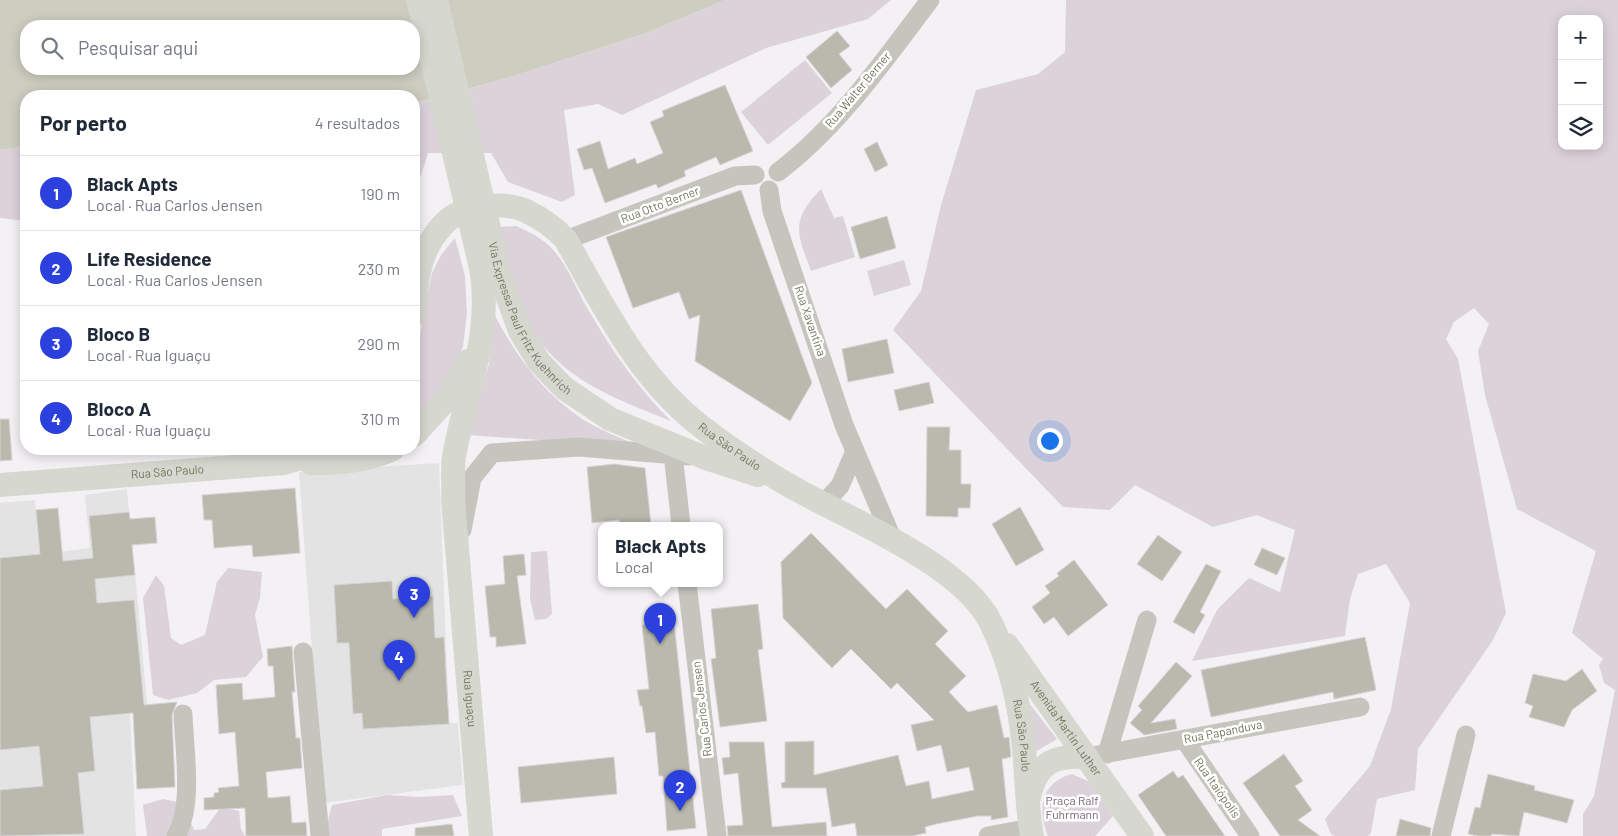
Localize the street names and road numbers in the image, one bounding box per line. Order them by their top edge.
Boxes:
street label: Rua Walter Berner [822,48,893,130]
street label: Rua Otto Berner [619,182,701,225]
street label: Via Expressa Paul Fritz Kuehnrich [486,240,575,397]
street label: Rua Xavantina [792,284,830,358]
street label: Rua São Paulo [696,419,764,473]
street label: Rua São Paulo [130,461,205,481]
street label: Rua Carlos Jensen [688,661,714,758]
street label: Rua Iguaçu [461,669,480,728]
street label: Avenida Martin Luther [1028,677,1106,779]
street label: Rua São Paulo [1011,698,1034,772]
street label: Rua Papanduva [1183,717,1263,745]
street label: Rua Itaiópolis [1192,755,1244,820]

